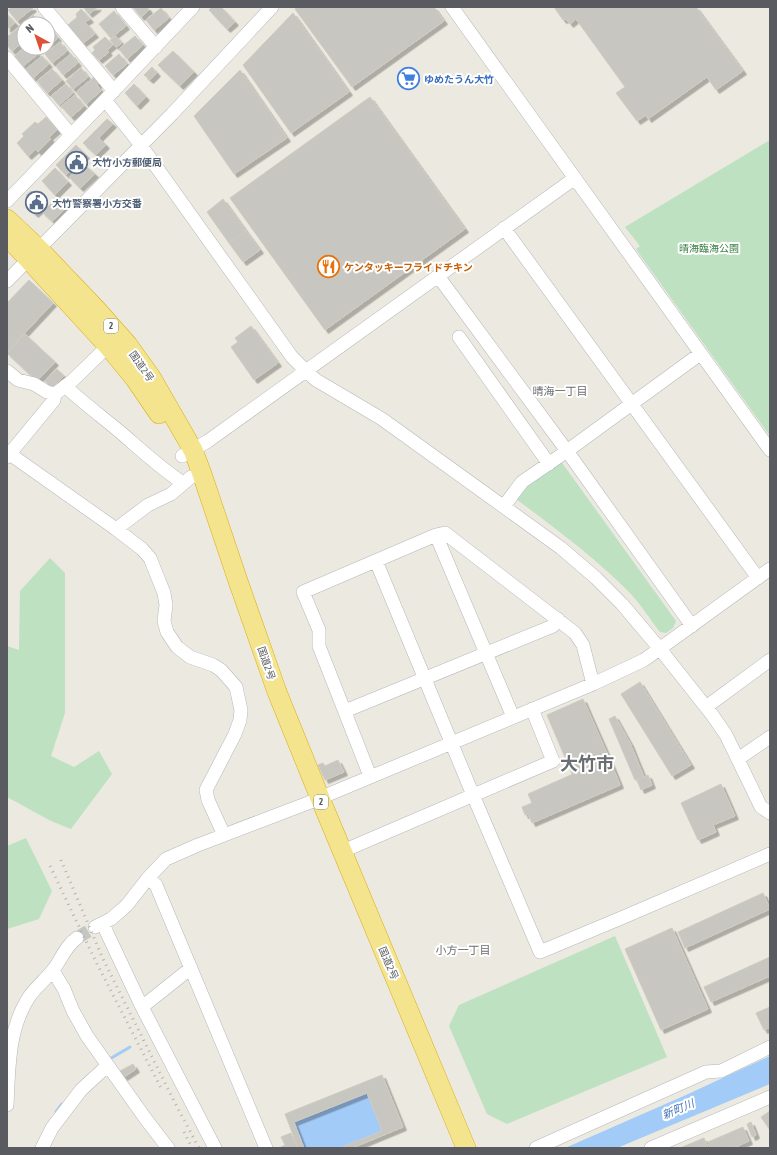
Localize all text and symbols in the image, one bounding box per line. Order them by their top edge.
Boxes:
north arrow [16,16,56,56]
text: N [23,22,36,35]
supermarket icon: ゆめたうん大竹 [395,66,421,92]
place label: ゆめたうん大竹 [424,74,494,85]
public building icon: 大竹小方郵便局 [64,149,90,175]
place label: 大竹小方郵便局 [92,157,162,168]
public building icon: 大竹警察署小方交番 [24,190,50,216]
place label: 大竹警察署小方交番 [52,198,142,209]
park label: 晴海臨海公園 [679,243,739,254]
restaurant icon: ケンタッキーフライドチキン [316,254,342,280]
place label: ケンタッキーフライドチキン [344,262,473,273]
road number: 2 [104,319,118,333]
street label: 国道2号 [127,349,156,384]
district label: 晴海一丁目 [533,385,588,397]
street label: 国道2号 [256,645,277,681]
district label: 大竹市 [560,753,614,774]
road number: 2 [314,795,328,809]
district label: 小方一丁目 [436,944,491,956]
street label: 国道2号 [377,945,400,981]
water label: 新町川 [660,1097,696,1121]

